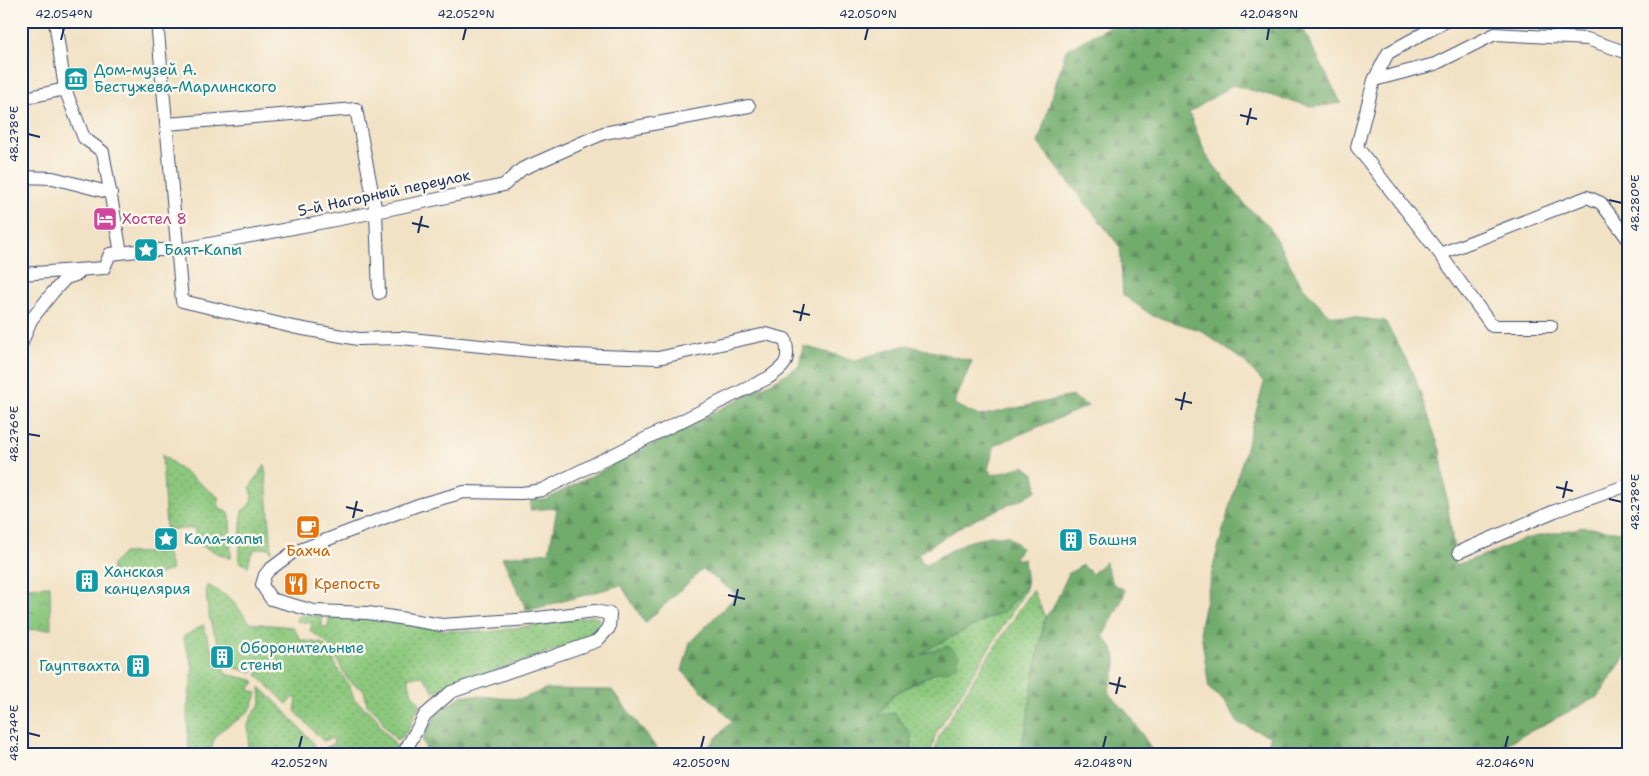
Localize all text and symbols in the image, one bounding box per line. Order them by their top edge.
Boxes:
text: 42.054°N [35,6,93,22]
text: 42.052°N [437,6,495,22]
text: 42.050°N [839,6,897,22]
text: 42.048°N [1240,6,1298,22]
place label: Дом-музей А. Бестужева-Марлинского [94,60,276,97]
museum icon: Дом-музей А. Бестужева-Марлинского [63,66,89,92]
text: 48.278°E [6,106,22,162]
street label: 5-й Нагорный переулок [296,165,472,221]
text: 48.280°E [1627,174,1643,232]
hotel icon: Хостел 8 [92,206,118,232]
place label: Хостел 8 [122,209,187,229]
place icon: Баят-Капы [133,237,159,263]
place label: Баят-Капы [164,240,242,260]
text: 48.276°E [6,406,22,462]
text: 48.278°E [1627,474,1643,530]
cafe icon: Бахча [295,514,321,540]
place icon: Кала-капы [153,526,179,552]
building icon: Башня [1058,527,1084,553]
place label: Кала-капы [184,529,263,549]
place label: Башня [1088,530,1137,550]
place label: Бахча [286,541,331,561]
place label: Ханская канцелярия [104,562,191,599]
building icon: Ханская канцелярия [74,568,100,594]
restaurant icon: Крепость [283,571,309,597]
place label: Крепость [314,574,381,594]
place label: Оборонительные стены [240,638,364,675]
building icon: Оборонительные стены [209,644,235,670]
building icon: Гауптвахта [125,653,151,679]
place label: Гауптвахта [39,656,121,676]
text: 48.274°E [6,705,22,761]
text: 42.052°N [270,755,328,771]
text: 42.050°N [672,755,730,771]
text: 42.048°N [1074,755,1132,771]
text: 42.046°N [1476,755,1534,771]

